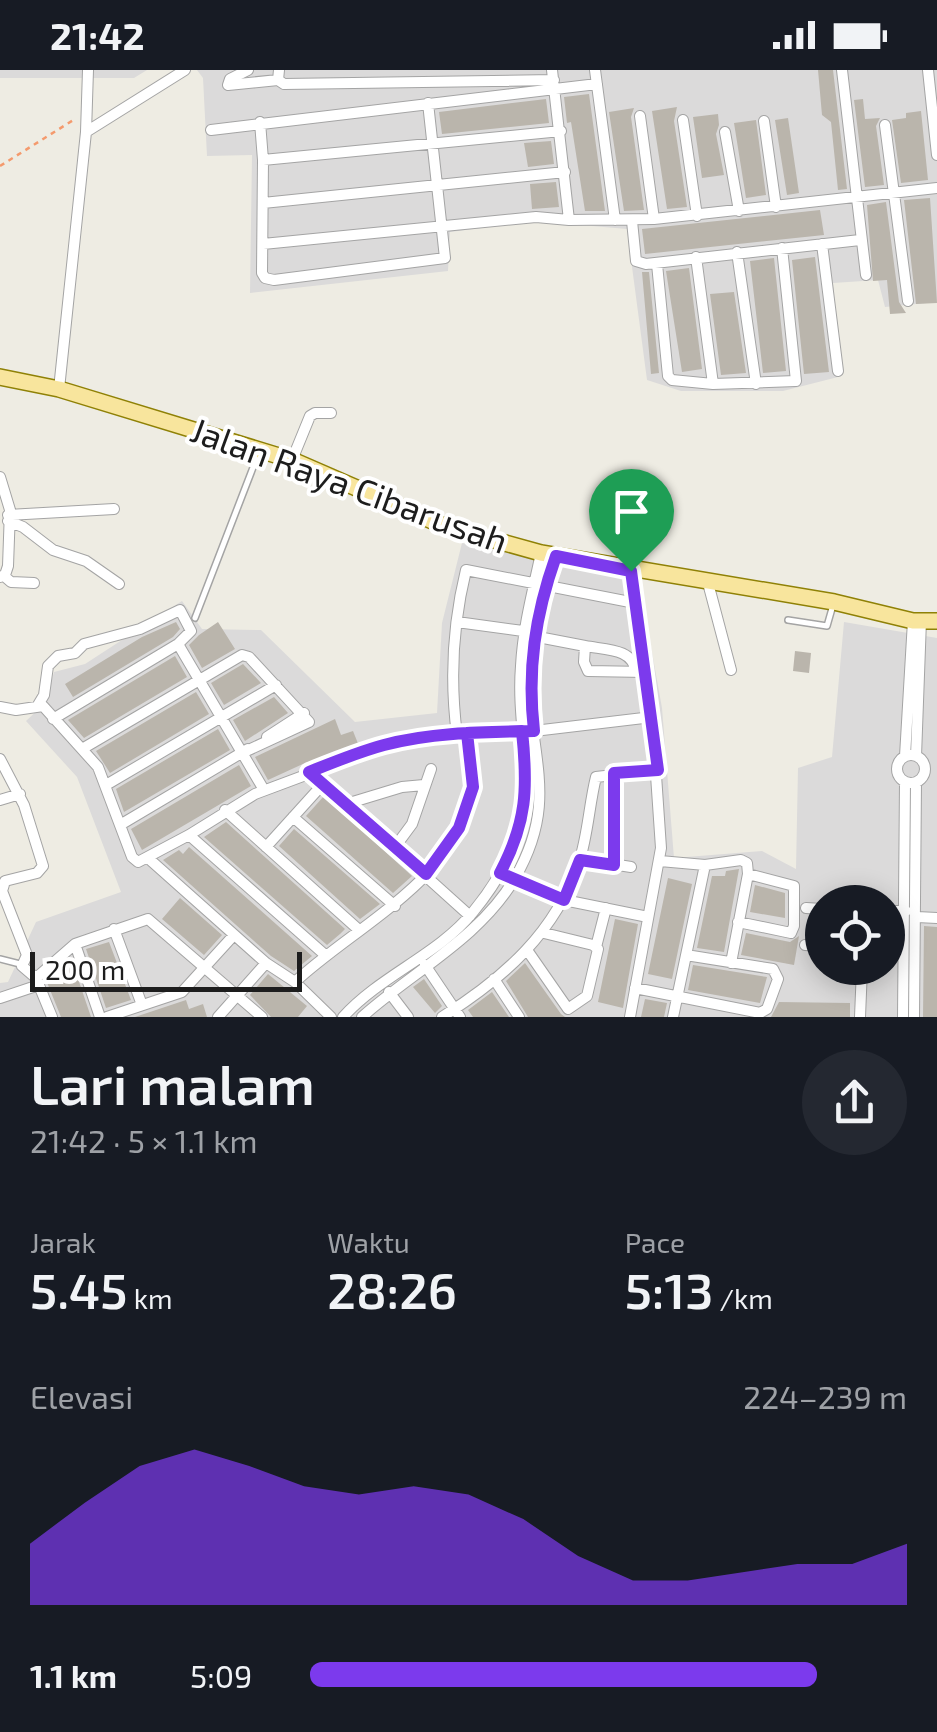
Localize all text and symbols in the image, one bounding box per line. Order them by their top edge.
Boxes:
text: 21:42 [50,12,145,58]
street label: Jalan Raya Cibarusah [185,407,514,561]
pin [589,469,674,572]
icon: arrive [604,484,659,539]
map controls [805,885,905,985]
button: locate [805,885,905,985]
scale bar [30,947,302,991]
text: 200 m [45,952,125,986]
text: Lari malam [30,1050,315,1116]
button: share [802,1050,907,1155]
text: 21:42 · 5 × 1.1 km [30,1121,258,1159]
text: Jarak [30,1225,96,1259]
text: Waktu [327,1225,410,1259]
text: Pace [625,1225,685,1259]
text: 5.45 [30,1259,127,1319]
text: 28:26 [327,1259,457,1319]
text: 5:13 [625,1259,713,1319]
text: km [127,1281,173,1315]
text: /km [713,1281,773,1315]
text: Elevasi [30,1377,133,1415]
text: 224–239 m [743,1377,907,1415]
text: 1.1 km [30,1656,117,1694]
text: 5:09 [190,1656,252,1694]

